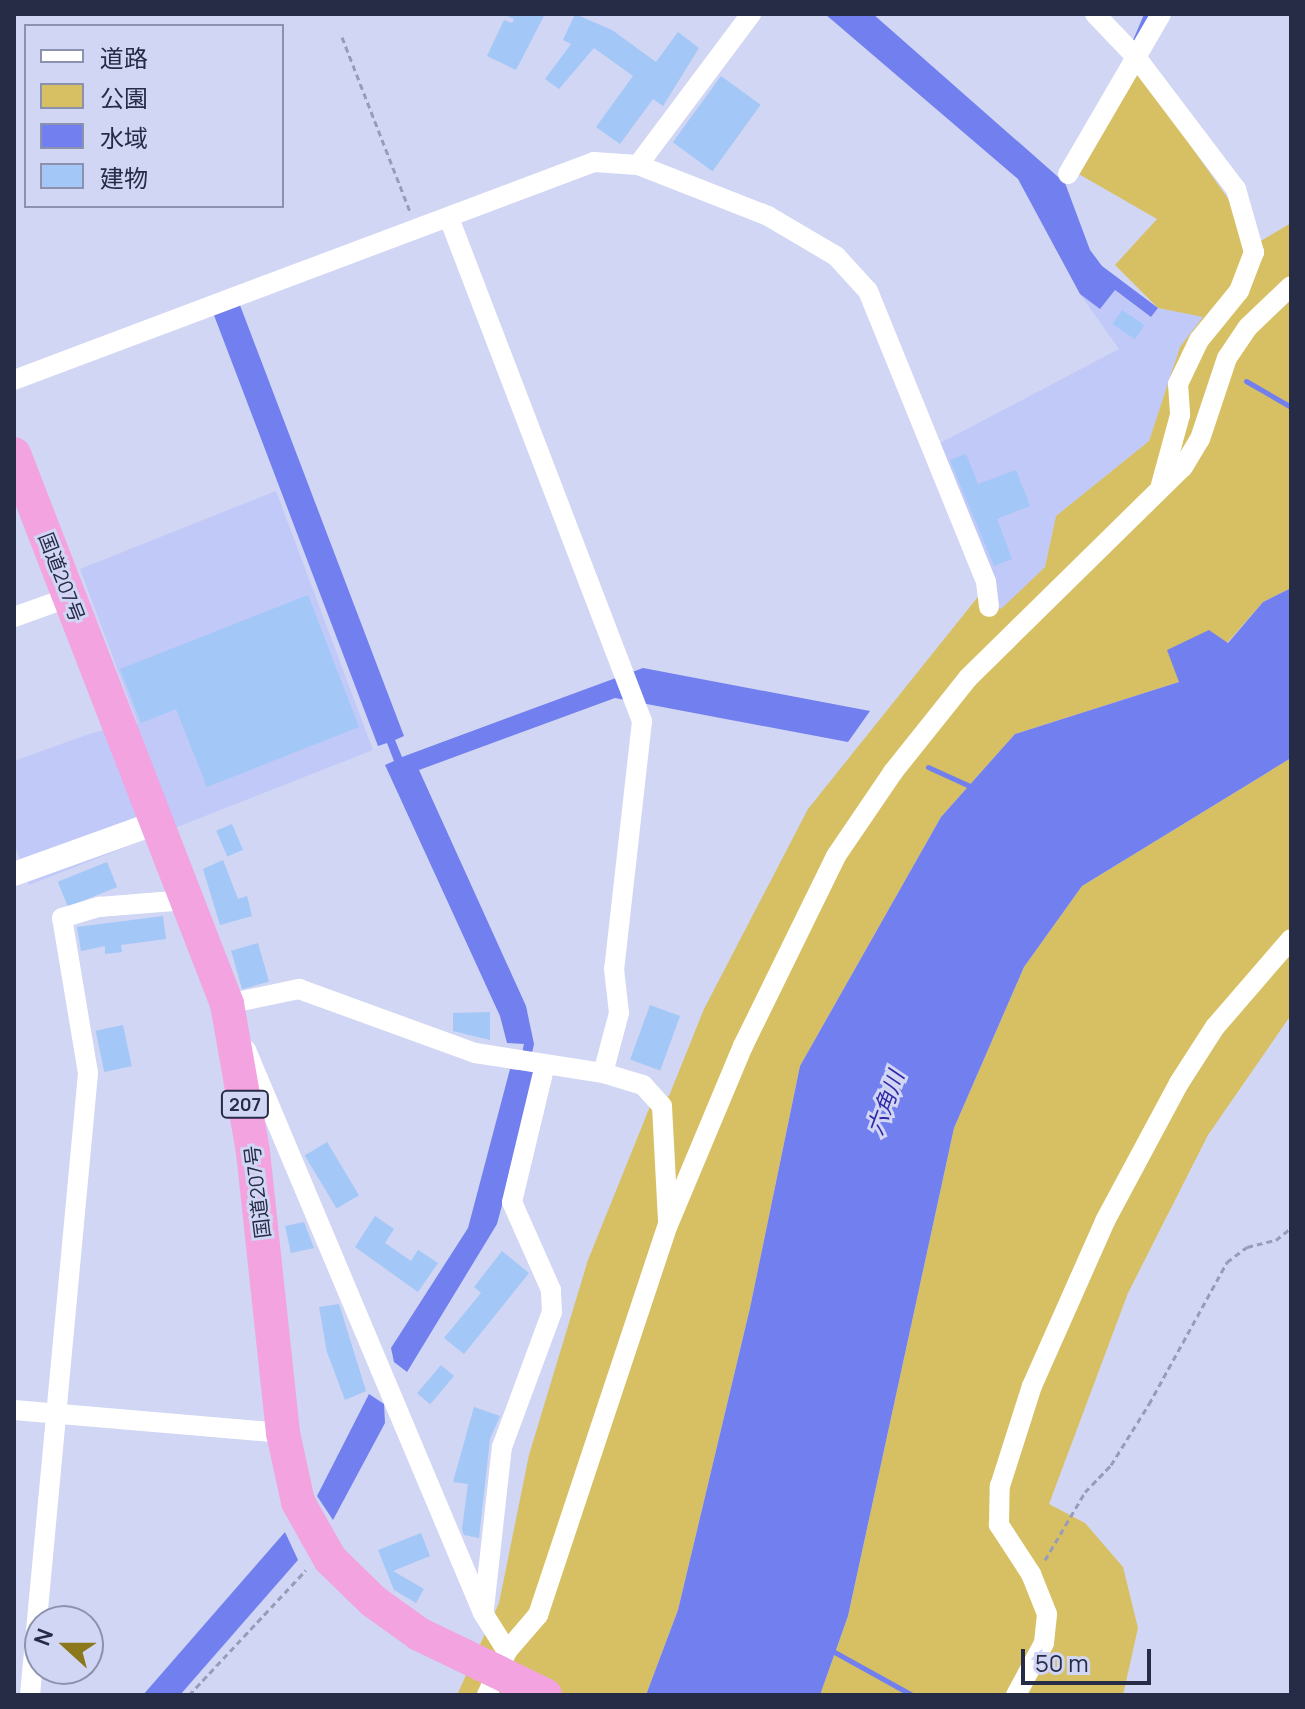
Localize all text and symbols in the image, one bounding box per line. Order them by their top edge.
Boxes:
legend [24,24,284,208]
text: 道路 [100,41,148,74]
text: 公園 [100,81,148,114]
text: 水域 [100,121,148,154]
text: 建物 [100,161,148,194]
street label: 国道207号 [34,529,90,625]
water label: 六角川 [862,1067,910,1139]
road number: 207 [219,1090,271,1118]
street label: 国道207号 [239,1144,275,1240]
north arrow [24,1605,104,1685]
text: N [27,1624,60,1650]
scale bar [1025,1633,1155,1683]
text: 50 m [1035,1646,1089,1679]

